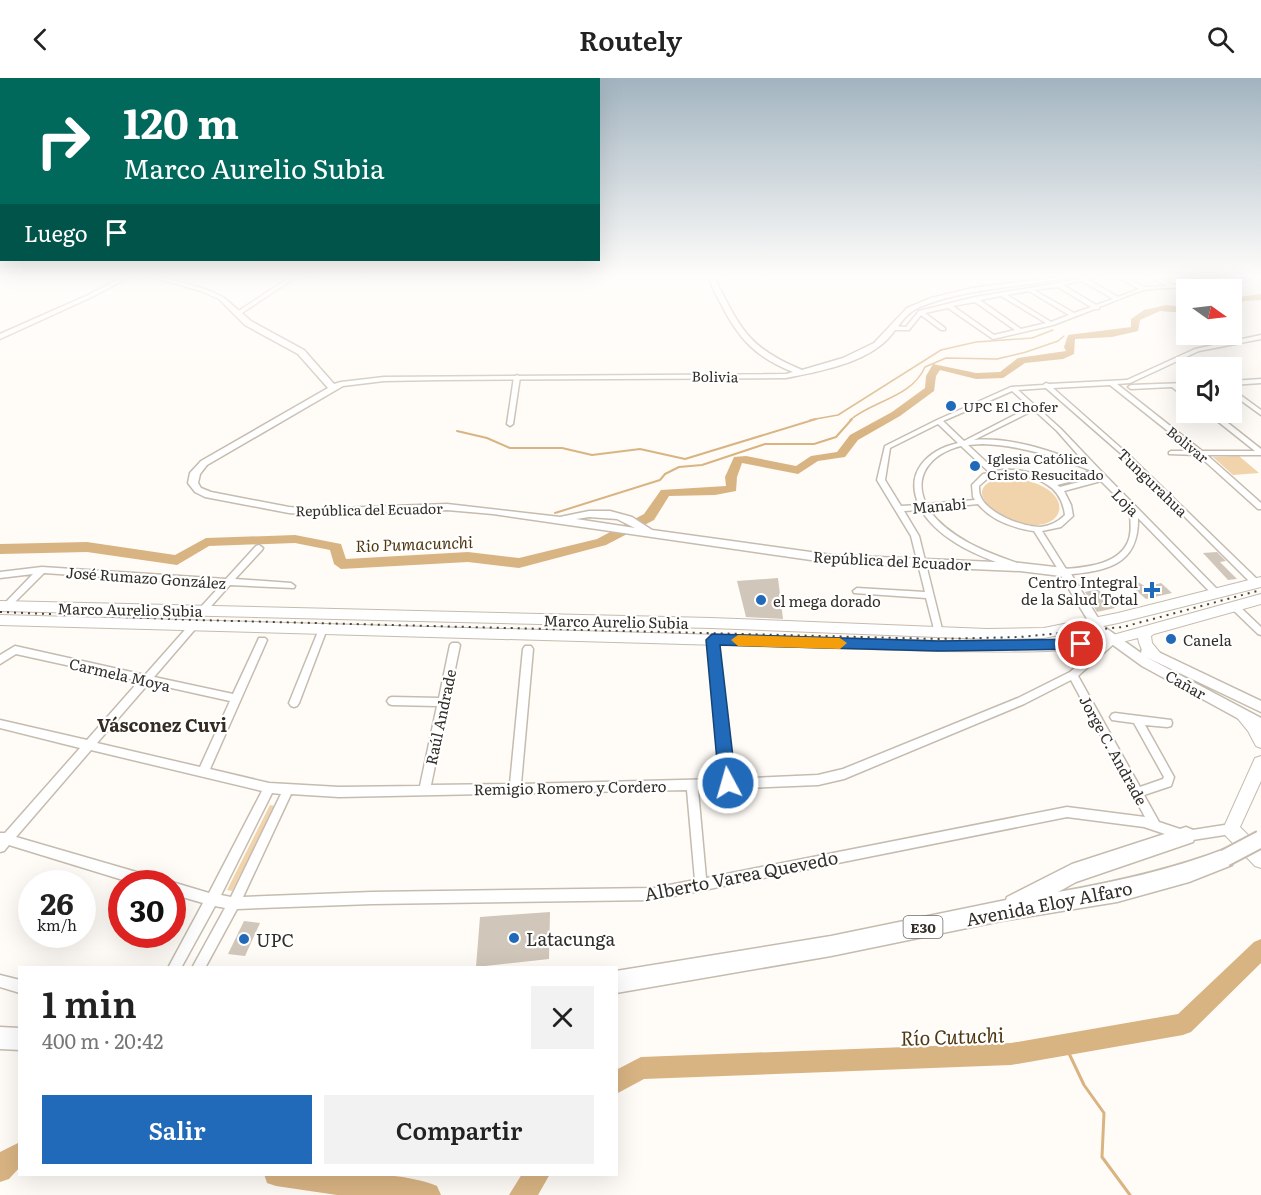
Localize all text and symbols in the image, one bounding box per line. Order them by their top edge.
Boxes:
text: Routely [579,19,682,59]
icon: back [24,23,57,56]
icon: search [1204,23,1237,56]
text: 120 m [123,90,239,152]
icon: right [24,102,102,180]
text: Marco Aurelio Subia [123,147,385,187]
text: Luego [24,216,88,249]
icon: arrive [100,216,133,249]
north arrow [1176,279,1242,345]
map controls [1176,279,1242,423]
button: sound [1176,357,1242,423]
street label: Bolivia [691,366,739,386]
place label: UPC El Chofer [963,396,1058,416]
marker: UPC El Chofer [944,399,958,413]
street label: Bolivar [1163,421,1213,467]
street label: Tungurahua [1112,442,1194,522]
place label: Iglesia Católica Cristo Resucitado [987,448,1104,484]
marker: Iglesia Católica Cristo Resucitado [968,459,982,473]
street label: Loja [1107,483,1146,522]
street label: Manabi [911,491,967,519]
street label: República del Ecuador [295,498,443,520]
water label: Rio Pumacunchi [355,529,473,557]
street label: República del Ecuador [813,544,971,576]
street label: José Rumazo González [65,560,227,594]
place label: Centro Integral de la Salud Total [1021,570,1138,610]
marker: Centro Integral de la Salud Total [1143,581,1161,599]
place label: el mega dorado [773,589,881,612]
marker: el mega dorado [754,593,768,607]
street label: Marco Aurelio Subia [57,596,204,622]
street label: Marco Aurelio Subia [543,608,690,634]
pin [1055,618,1106,669]
icon: arrive [1064,627,1097,660]
place label: Canela [1183,628,1233,651]
marker: Canela [1164,632,1178,646]
street label: Carmela Moya [67,651,174,697]
street label: Cañar [1162,663,1210,705]
street label: Raúl Andrade [419,667,461,767]
street label: Jorge C. Andrade [1074,691,1154,809]
district label: Vásconez Cuvi [97,711,227,738]
position arrow [696,751,760,815]
street label: Remigio Romero y Cordero [473,774,667,800]
street label: Alberto Varea Quevedo [642,843,840,907]
speed limit sign: 30 [108,870,186,948]
street label: Avenida Eloy Alfaro [963,874,1135,932]
text: 26 [40,880,74,924]
text: km/h [37,913,77,936]
road number: E30 [904,916,942,938]
place label: Latacunga [526,925,615,952]
place label: UPC [256,926,294,953]
marker: Latacunga [507,931,521,945]
marker: UPC [237,932,251,946]
text: 1 min [42,976,137,1029]
button: close [531,986,594,1049]
water label: Río Cutuchi [900,1018,1004,1052]
text: 400 m · 20:42 [42,1025,163,1055]
button: Salir [42,1095,312,1164]
button: Compartir [324,1095,594,1164]

